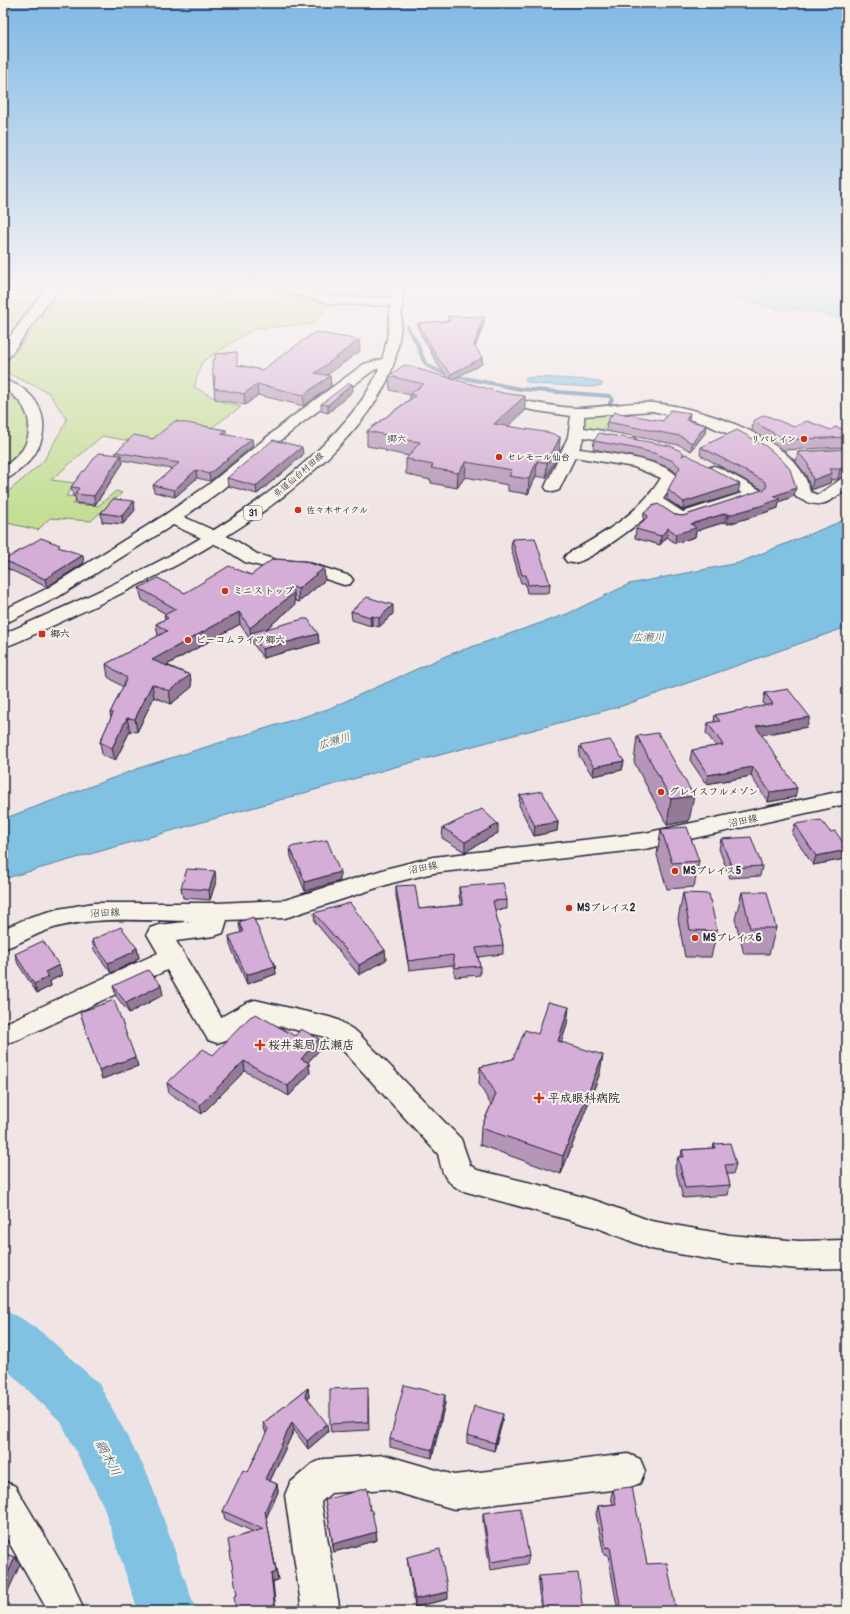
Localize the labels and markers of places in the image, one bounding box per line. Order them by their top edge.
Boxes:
place label: リバレイン [751,434,796,445]
marker: リバレイン [799,434,809,444]
marker: セレモール仙台 [494,452,504,462]
place label: セレモール仙台 [507,452,570,463]
marker: 佐々木サイクル [293,505,303,515]
place label: 佐々木サイクル [306,505,368,516]
place label: ミニストップ [233,585,294,597]
marker: ミニストップ [220,586,230,596]
place label: 郷六 [50,628,70,640]
marker: 郷六 [37,629,47,639]
place label: ピーコムライフ郷六 [196,634,285,646]
marker: ピーコムライフ郷六 [183,635,193,645]
place label: グレイスフルメゾン [669,786,758,798]
marker: グレイスフルメゾン [656,787,666,797]
place label: MSプレイス5 [683,865,742,877]
marker: MSプレイス5 [670,866,680,876]
place label: MSプレイス2 [577,902,636,914]
marker: MSプレイス2 [564,903,574,913]
place label: MSプレイス6 [703,932,762,944]
marker: MSプレイス6 [690,933,700,943]
place label: 桜井薬局 広瀬店 [268,1038,355,1053]
marker: 桜井薬局 広瀬店 [255,1040,265,1050]
place label: 平成眼科病院 [548,1091,620,1106]
marker: 平成眼科病院 [533,1092,545,1104]

